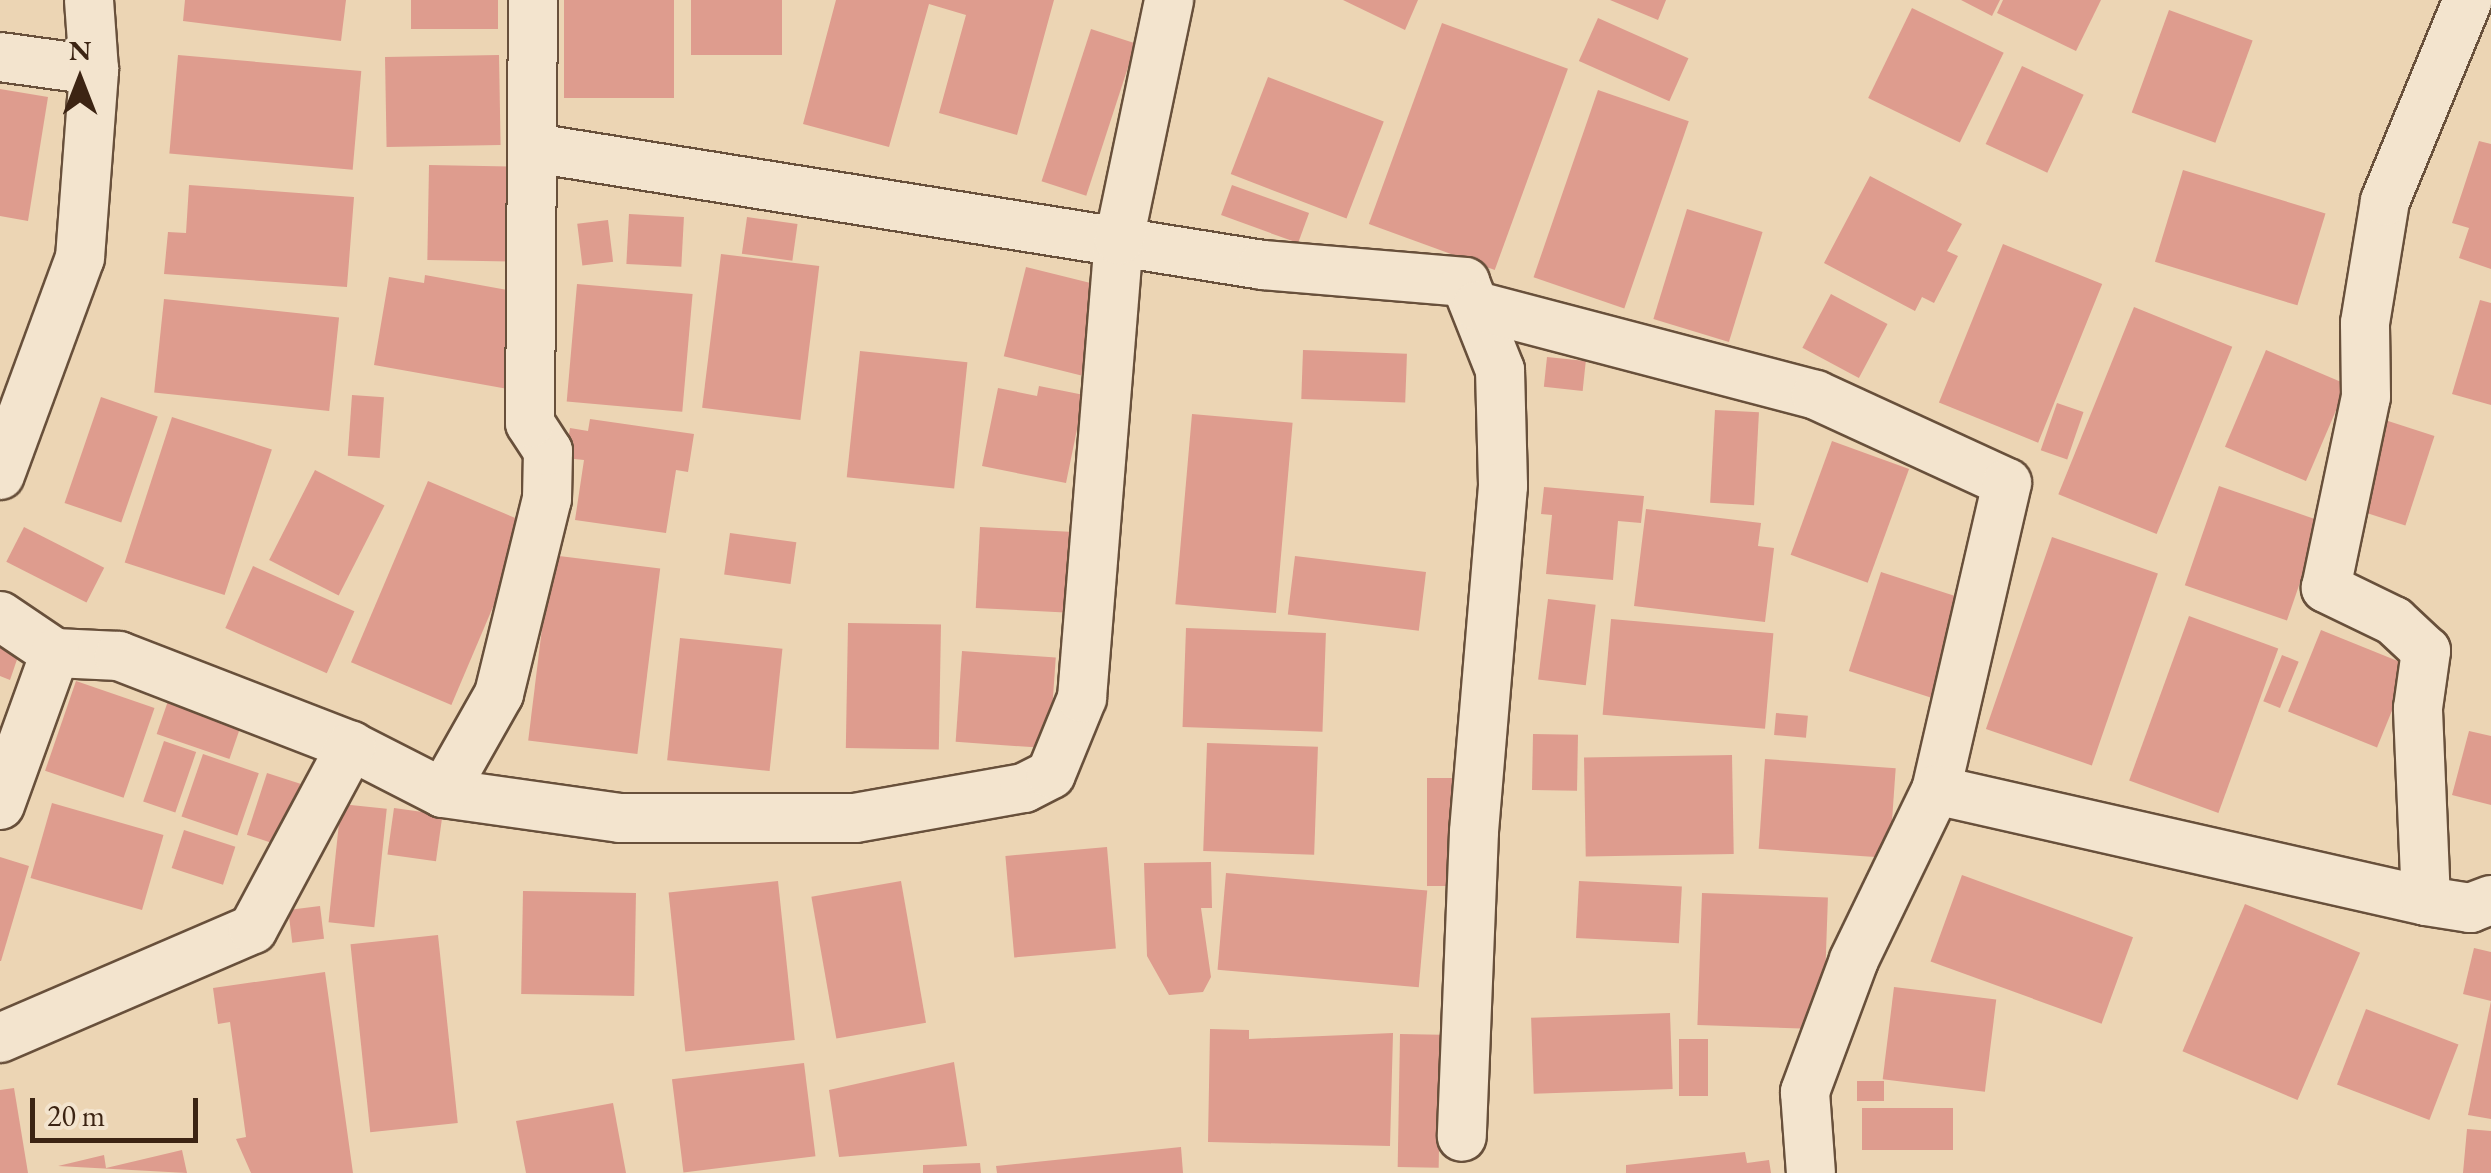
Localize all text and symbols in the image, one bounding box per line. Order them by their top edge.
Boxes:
north arrow [30,30,130,130]
text: N [69,32,91,68]
scale bar [35,1078,202,1140]
text: 20 m [47,1096,105,1135]

